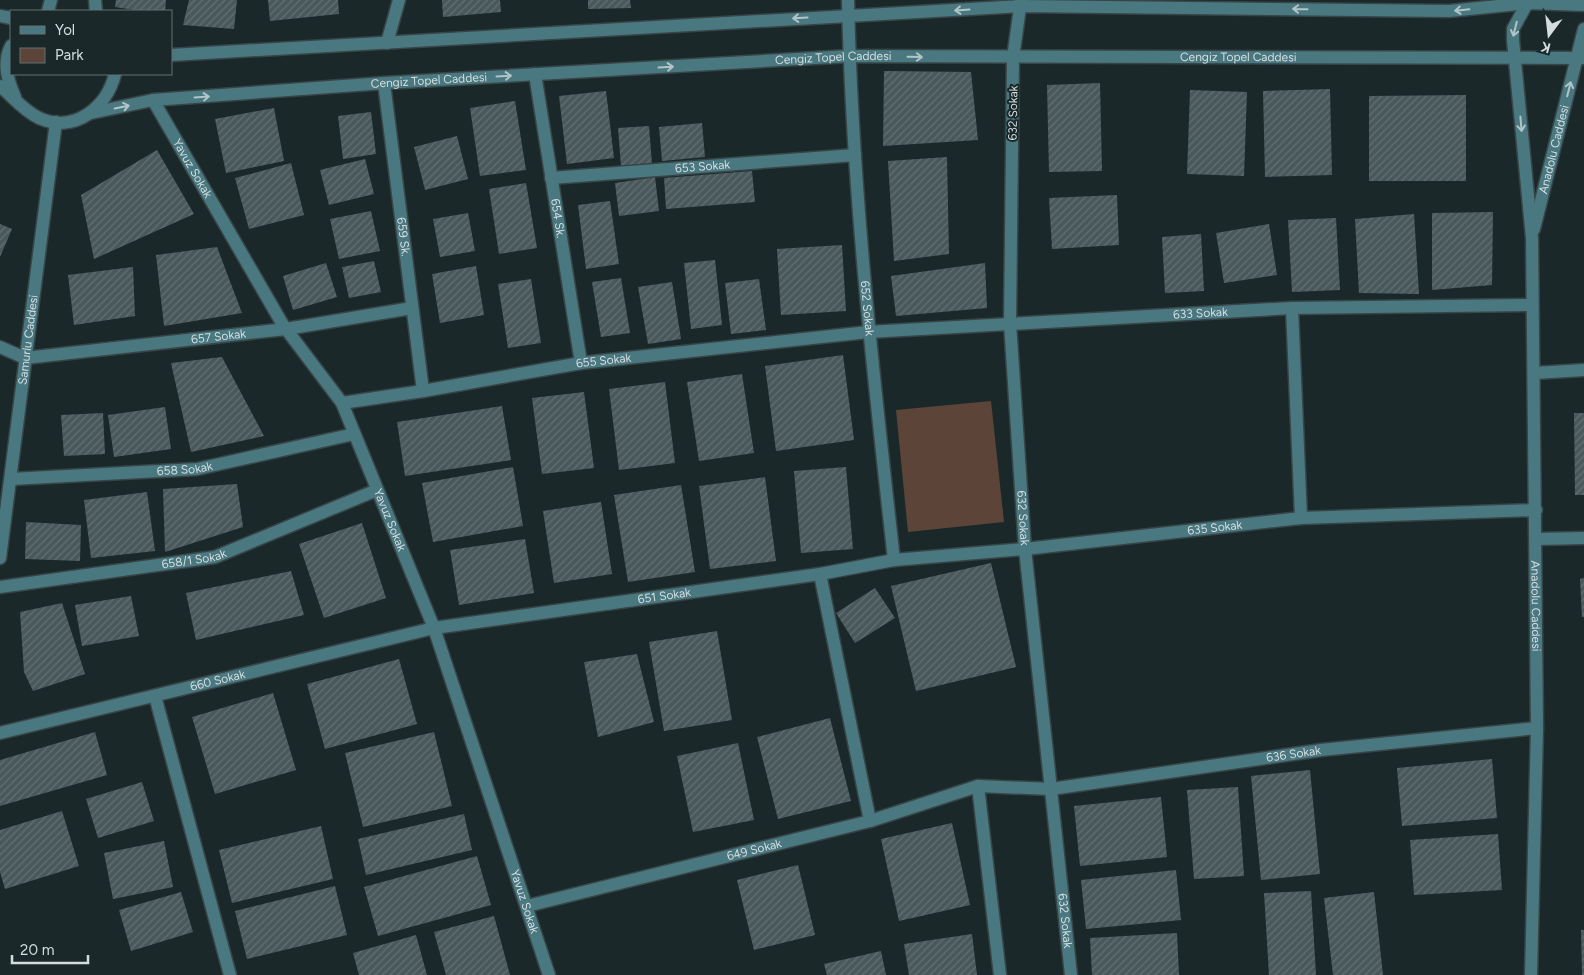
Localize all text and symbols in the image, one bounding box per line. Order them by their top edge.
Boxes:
one-way arrow [955,5,971,15]
one-way arrow [1292,5,1308,14]
one-way arrow [1454,5,1470,15]
legend [10,10,172,75]
north arrow [1524,10,1574,60]
one-way arrow [792,13,808,22]
text: Yol [55,21,75,39]
one-way arrow [1510,21,1519,37]
text: K [1538,37,1552,56]
text: Park [55,46,84,64]
street label: Cengiz Topel Caddesi [775,49,892,67]
street label: Cengiz Topel Caddesi [1180,50,1297,64]
one-way arrow [907,52,923,62]
one-way arrow [657,62,673,71]
street label: Cengiz Topel Caddesi [370,70,488,91]
one-way arrow [495,72,511,81]
one-way arrow [1565,82,1574,98]
street label: 632 Sokak [1006,85,1020,141]
one-way arrow [193,92,209,101]
one-way arrow [114,101,130,111]
street label: Anadolu Caddesi [1536,104,1572,195]
one-way arrow [1517,116,1526,132]
street label: Yavuz Sokak [170,136,215,201]
street label: 653 Sokak [675,157,731,176]
street label: 654 Sk. [548,197,568,239]
street label: 659 Sk. [394,216,413,257]
street label: 652 Sokak [858,280,877,337]
street label: Samurlu Caddesi [15,294,41,386]
street label: 633 Sokak [1173,305,1228,322]
street label: 657 Sokak [190,326,247,347]
street label: 655 Sokak [575,351,632,371]
street label: 658 Sokak [156,459,214,478]
street label: Yavuz Sokak [371,487,409,553]
street label: 632 Sokak [1014,490,1032,546]
street label: 635 Sokak [1187,518,1243,538]
street label: 658/1 Sokak [161,546,229,571]
street label: Anadolu Caddesi [1528,560,1543,652]
street label: 651 Sokak [637,585,692,606]
street label: 660 Sokak [189,667,247,694]
street label: 636 Sokak [1265,743,1322,765]
street label: 649 Sokak [725,836,783,863]
street label: Yavuz Sokak [508,868,542,936]
street label: 632 Sokak [1055,893,1075,949]
scale bar [12,932,89,964]
text: 20 m [20,941,54,959]

